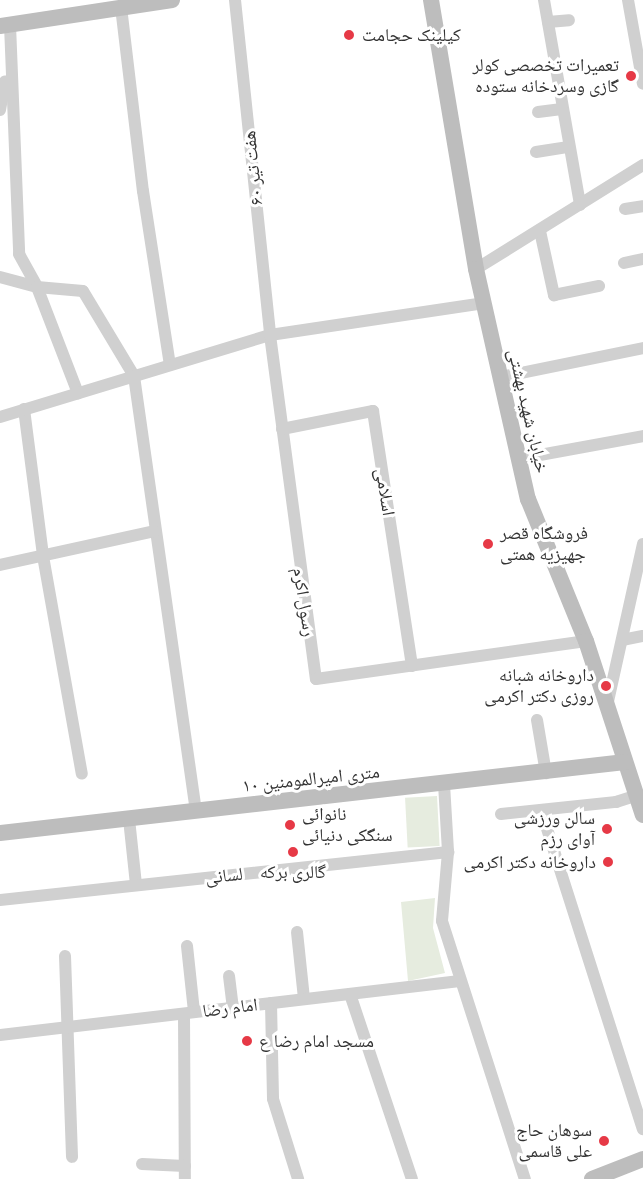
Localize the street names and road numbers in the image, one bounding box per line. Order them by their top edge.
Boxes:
street label: هفت تیر ۶۰ [238,130,268,206]
street label: خیابان شهید بهشتی [503,347,553,475]
street label: اسلامی [371,467,399,517]
street label: رسول اکرم [288,566,320,638]
street label: ۱۰ متری امیرالمومنین [241,761,381,797]
street label: لسانی [204,863,244,889]
street label: امام رضا [201,994,259,1022]

